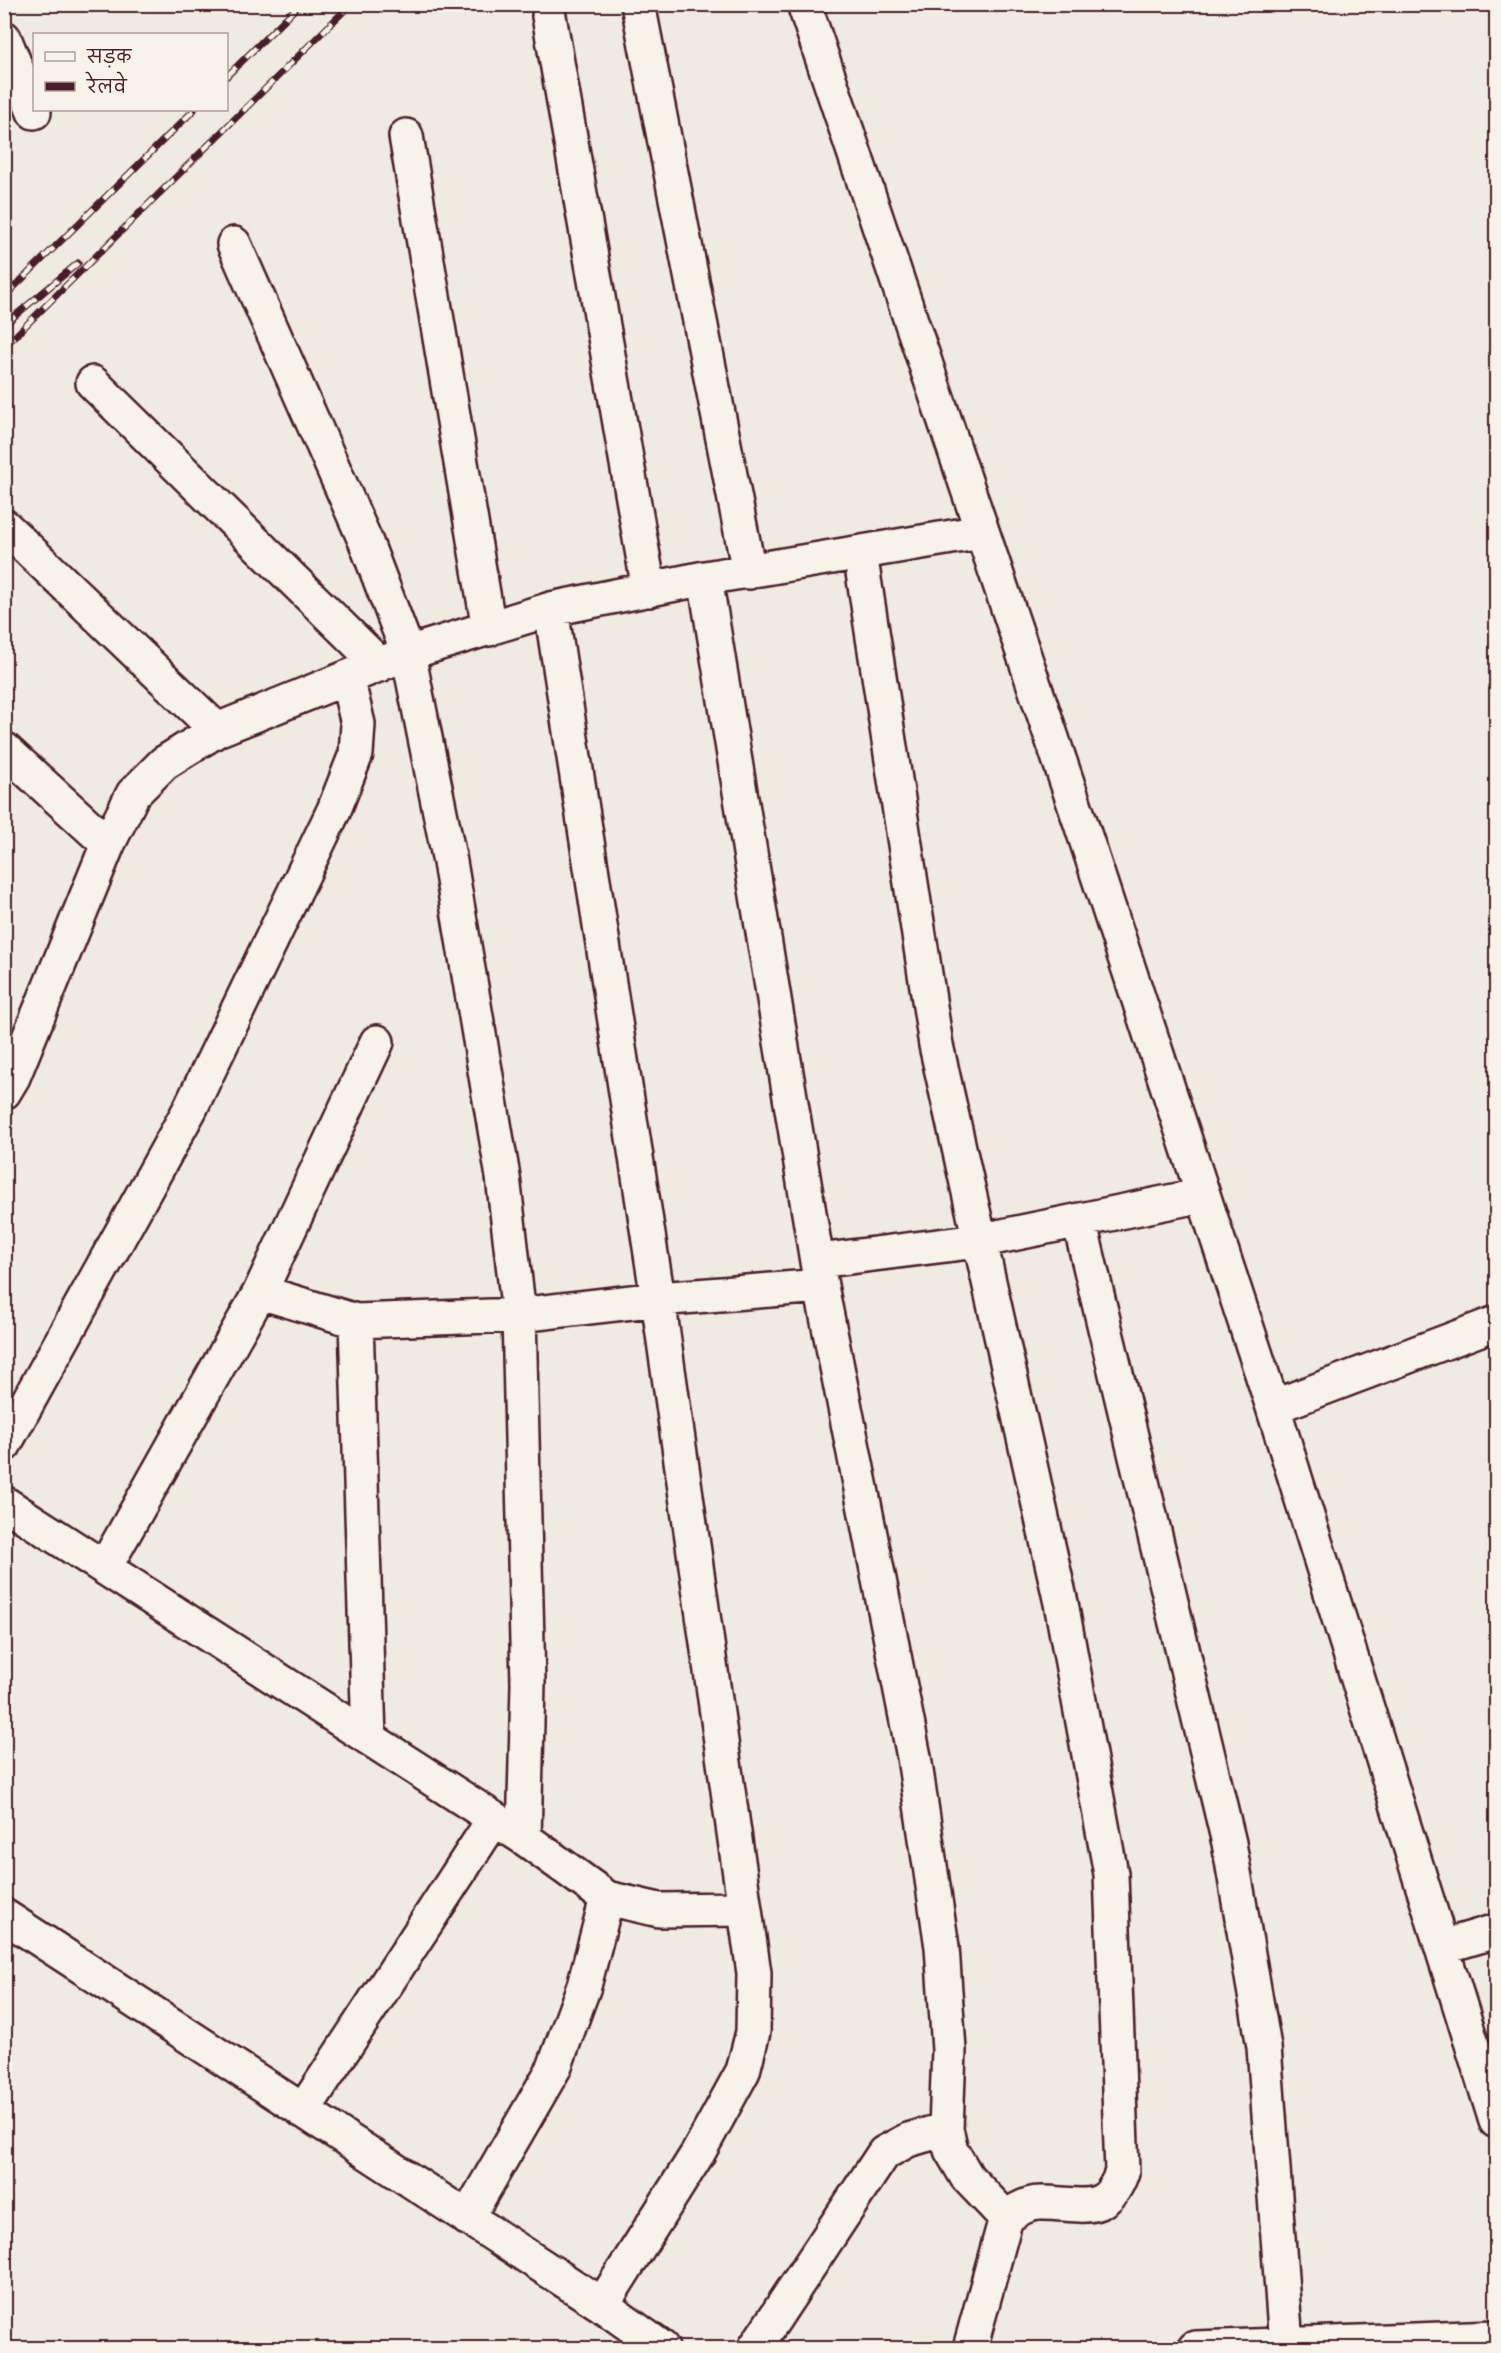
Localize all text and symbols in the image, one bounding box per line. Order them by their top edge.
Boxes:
legend [33,33,228,111]
text: सड़क [86,49,132,70]
text: रेलवे [85,71,128,100]

